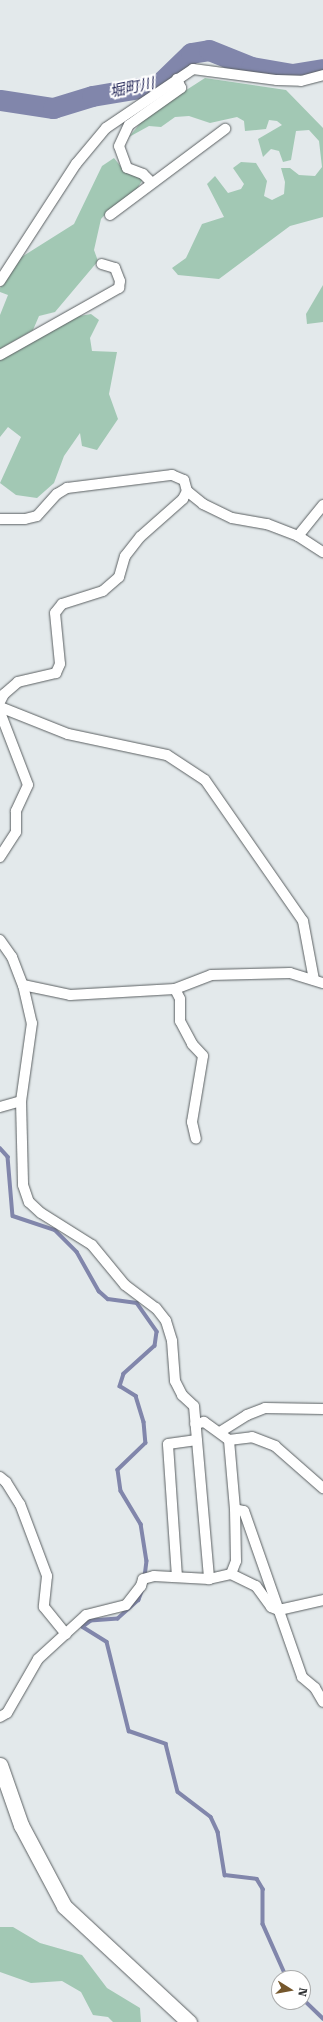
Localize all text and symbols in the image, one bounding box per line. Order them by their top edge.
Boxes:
water label: 堀町川 [108,75,156,101]
north arrow [271,1970,311,2010]
text: N [295,1987,309,1998]

